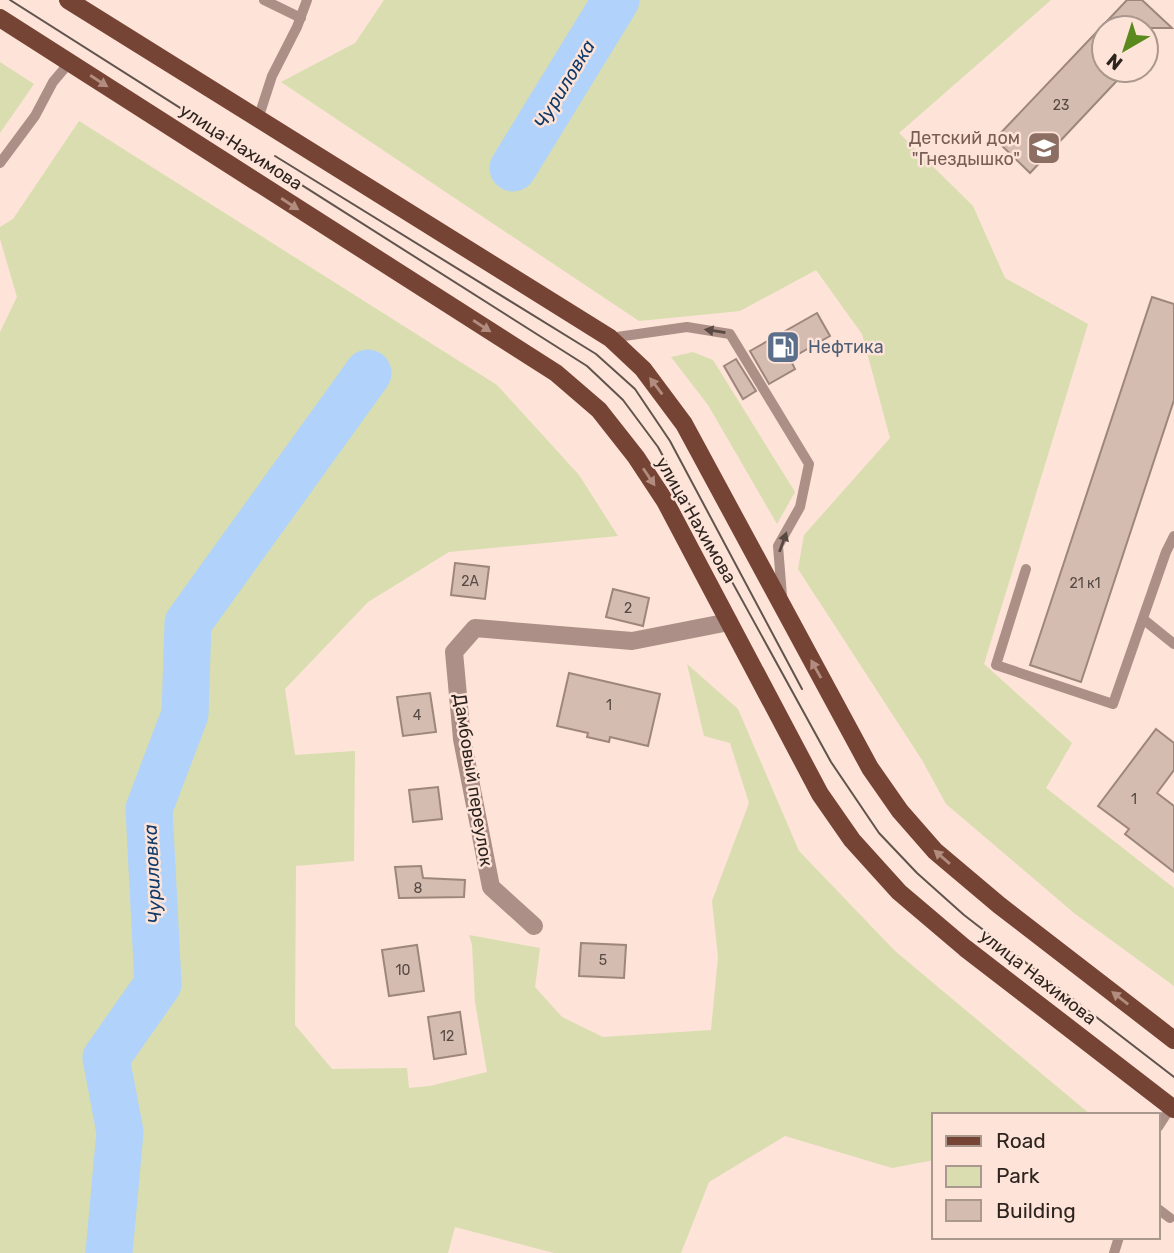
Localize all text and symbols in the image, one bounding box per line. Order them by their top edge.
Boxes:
north arrow [1090,14,1160,84]
water label: Чуриловка [529,36,600,133]
text: N [1102,49,1127,75]
one-way arrow [89,75,108,88]
house number: 23 [1053,97,1069,114]
street label: улица Нахимова [175,99,307,195]
place label: Детский дом "Гнездышко" [909,127,1020,170]
school or university icon: Детский дом "Гнездышко" [1025,129,1063,167]
one-way arrow [281,197,300,210]
one-way arrow [472,320,492,333]
one-way arrow [703,325,725,336]
fuel station icon: Нефтика [764,328,802,366]
place label: Нефтика [808,336,884,358]
one-way arrow [649,377,663,395]
street label: улица Нахимова [651,453,741,587]
one-way arrow [642,468,656,486]
one-way arrow [778,531,789,552]
house number: 2А [461,573,479,590]
house number: 21 к1 [1069,575,1101,592]
house number: 2 [624,600,632,617]
one-way arrow [810,659,822,679]
street label: Дамбовый переулок [448,692,498,868]
house number: 1 [606,697,612,714]
house number: 4 [413,707,422,724]
house number: 1 [1131,791,1137,808]
water label: Чуриловка [138,824,167,924]
one-way arrow [933,849,951,865]
house number: 8 [414,880,423,897]
street label: улица Нахимова [975,925,1101,1029]
house number: 5 [599,952,607,969]
house number: 10 [396,962,411,979]
one-way arrow [1111,992,1129,1006]
house number: 12 [440,1028,454,1045]
legend [932,1113,1160,1239]
text: Road [996,1128,1046,1153]
text: Park [996,1163,1040,1188]
text: Building [996,1198,1076,1223]

